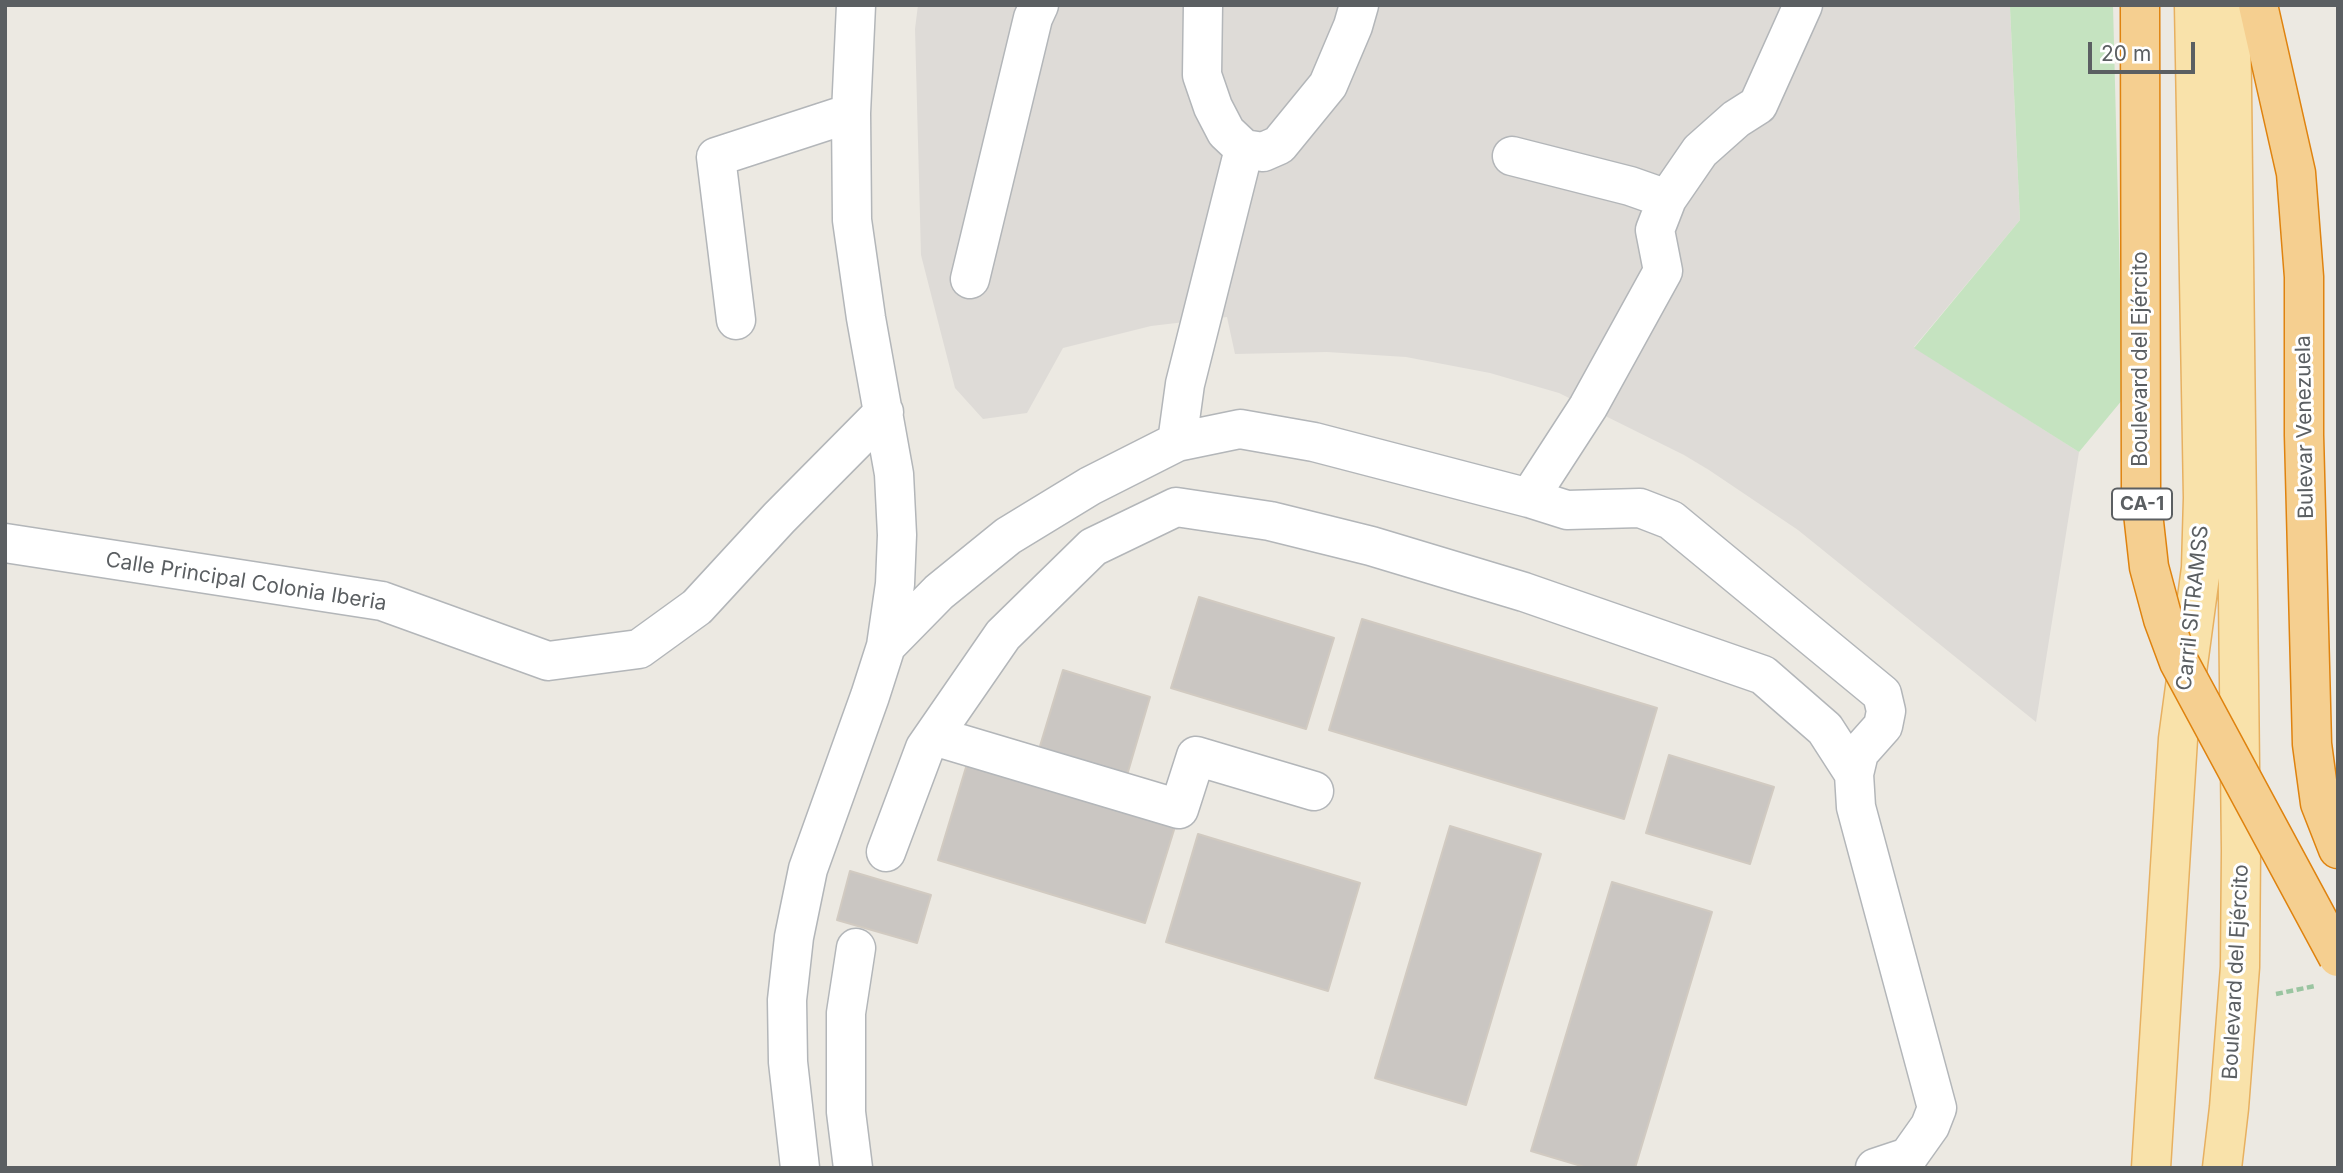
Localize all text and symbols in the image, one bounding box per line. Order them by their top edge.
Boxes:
scale bar [2091,28,2198,72]
text: 20 m [2101,41,2151,66]
street label: Boulevard del Ejército [2128,251,2154,467]
street label: Bulevar Venezuela [2291,335,2319,519]
road number: CA-1 [2112,489,2172,520]
street label: Carril SITRAMSS [2172,524,2214,692]
street label: Calle Principal Colonia Iberia [104,547,388,617]
street label: Boulevard del Ejército [2218,864,2254,1080]

